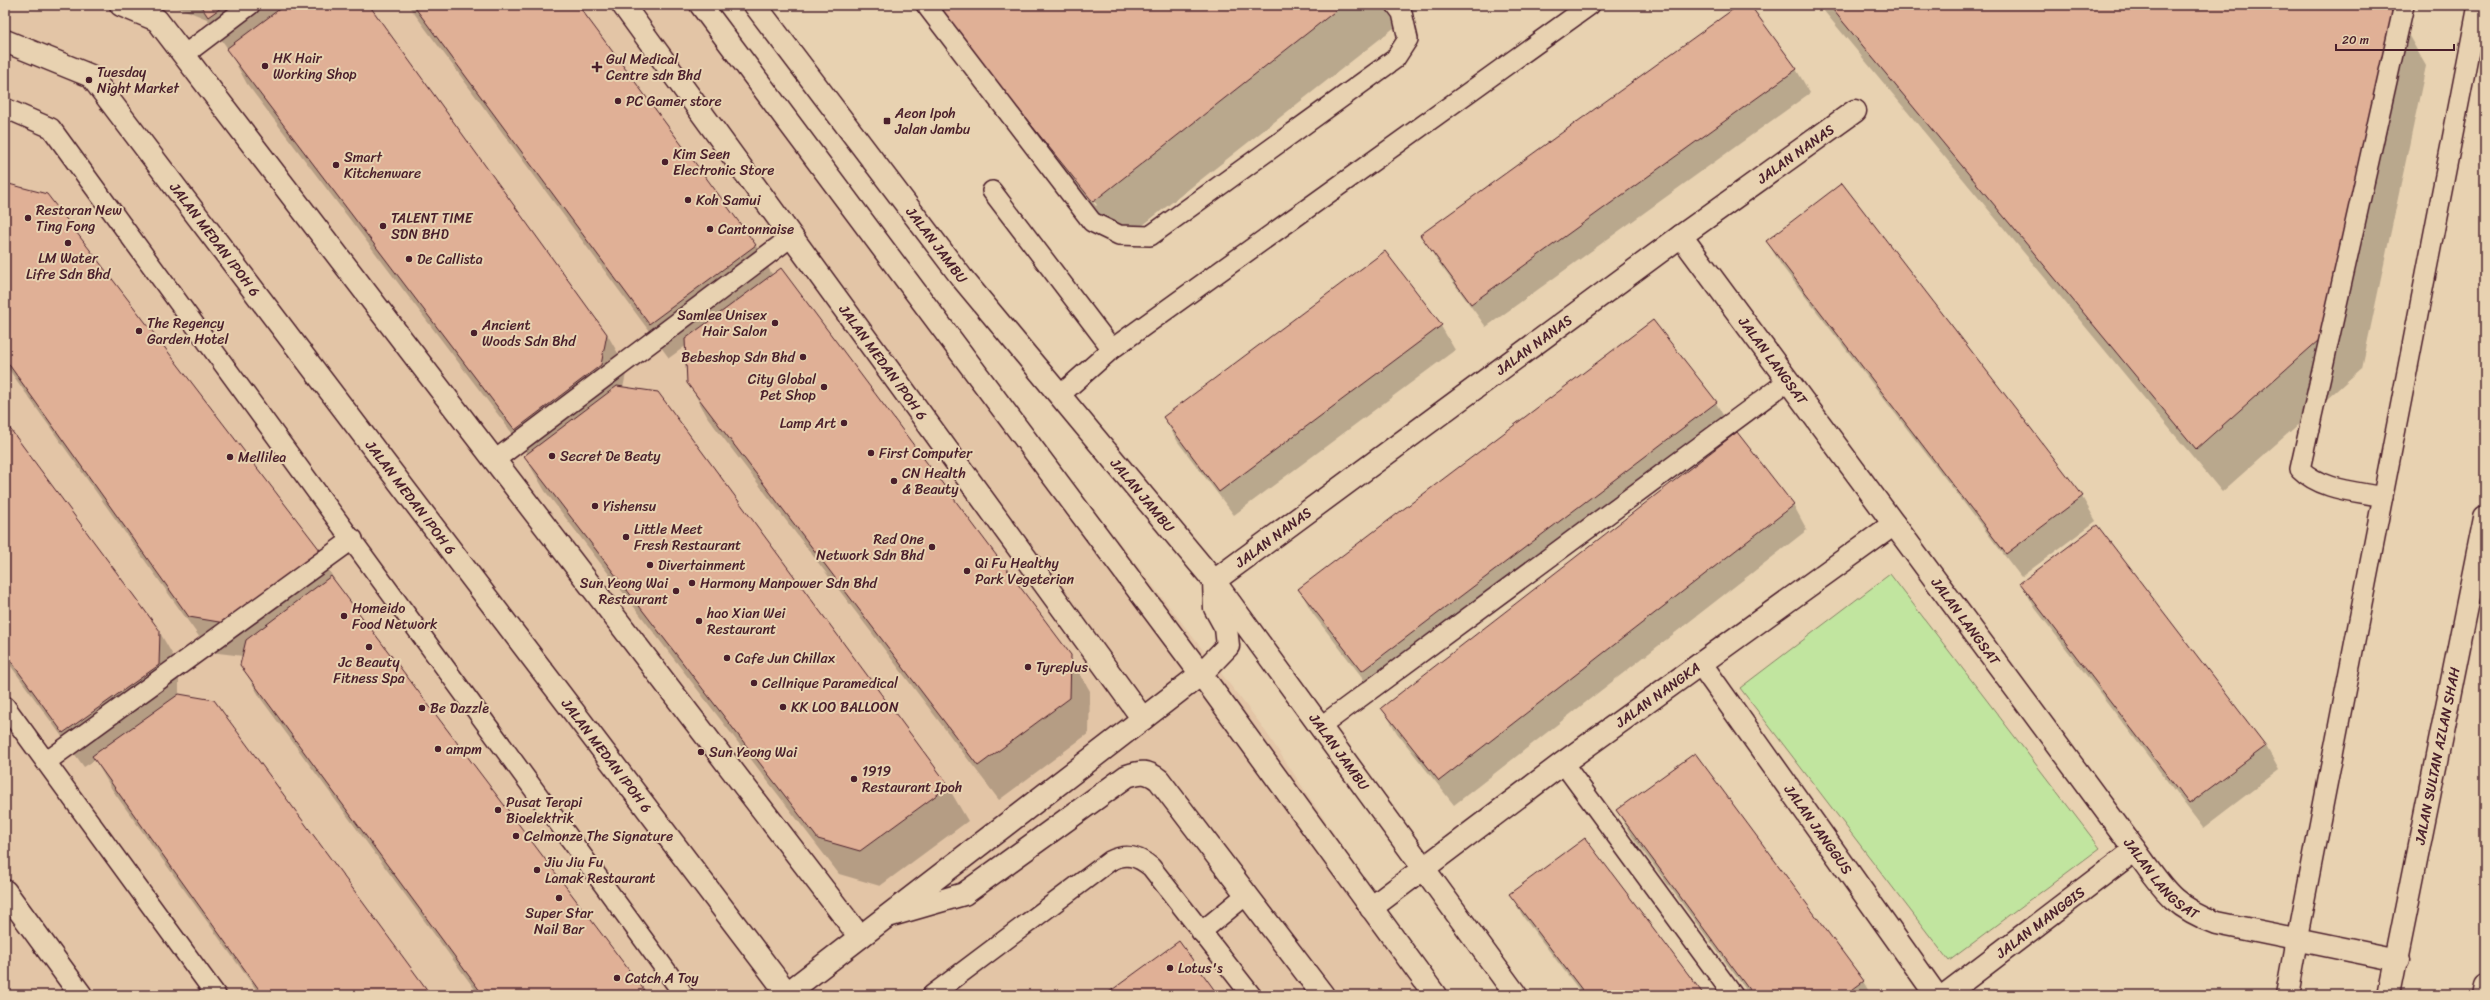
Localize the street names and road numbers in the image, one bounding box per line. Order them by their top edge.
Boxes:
street label: JALAN NANAS [1751,117,1840,191]
street label: JALAN MEDAN IPOH 6 [163,176,267,302]
street label: JALAN JAMBU [899,200,975,289]
street label: JALAN MEDAN IPOH 6 [832,298,934,426]
street label: JALAN NANAS [1489,308,1578,382]
street label: JALAN LANGSAT [1731,310,1815,411]
street label: JALAN MEDAN IPOH 6 [358,434,463,560]
street label: JALAN JAMBU [1103,451,1182,539]
street label: JALAN NANAS [1229,500,1317,575]
street label: JALAN LANGSAT [1924,571,2008,672]
street label: JALAN NANGKA [1609,655,1706,735]
street label: JALAN SULTAN AZLAN SHAH [2407,665,2467,848]
street label: JALAN MEDAN IPOH 6 [554,692,659,818]
street label: JALAN JAMBU [1302,707,1376,797]
street label: JALAN JANGGUS [1777,778,1859,880]
street label: JALAN LANGSAT [2117,831,2205,927]
street label: JALAN MANGGIS [1989,880,2091,965]

